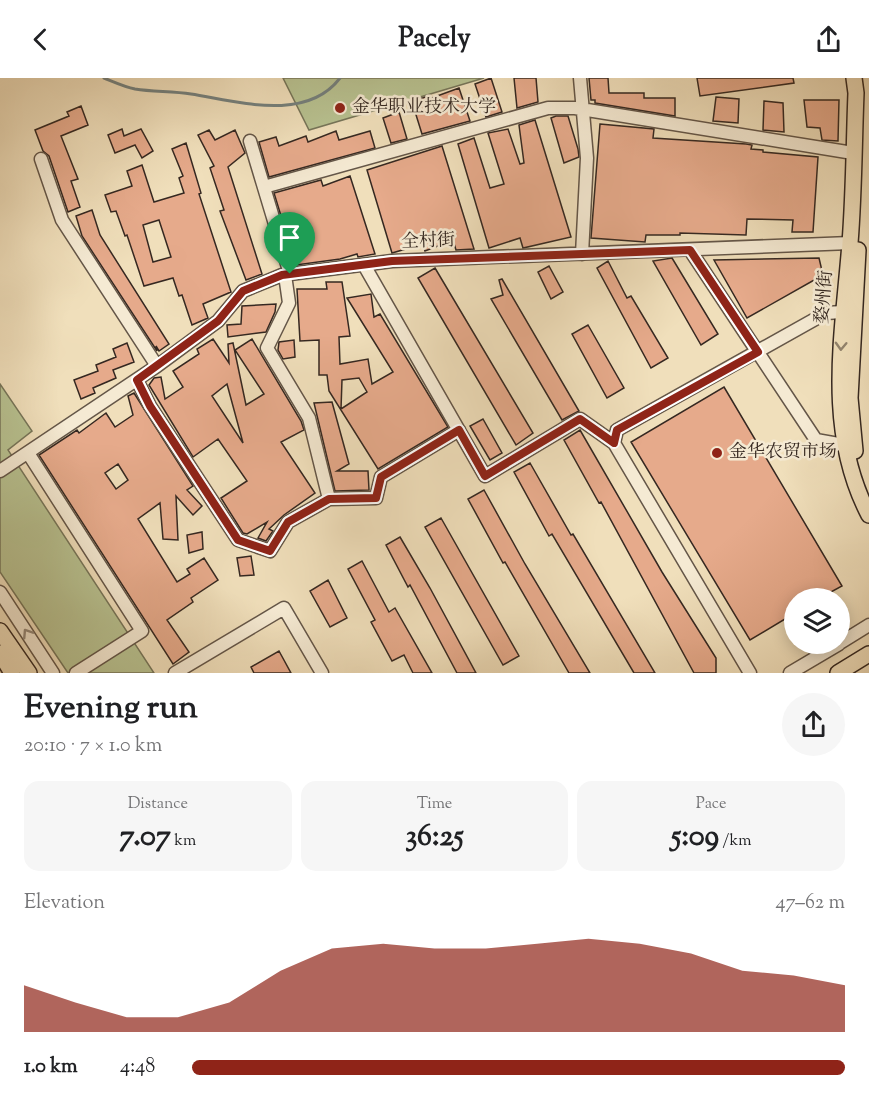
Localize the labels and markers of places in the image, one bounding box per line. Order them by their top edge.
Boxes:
place label: 金华职业技术大学 [352,95,496,121]
marker: 金华职业技术大学 [333,101,347,115]
pin [264,212,315,274]
place label: 金华农贸市场 [729,440,837,466]
marker: 金华农贸市场 [710,446,724,460]

